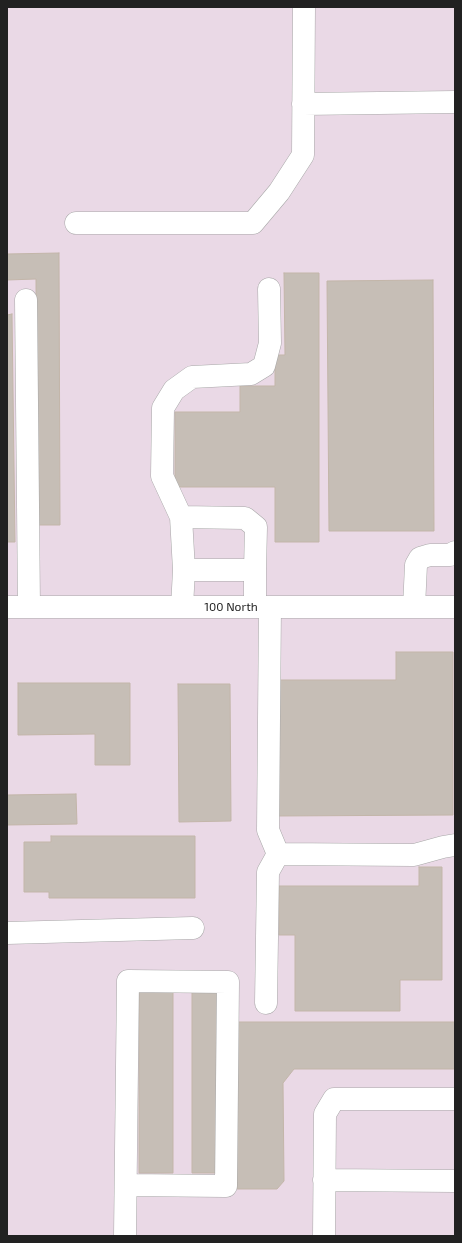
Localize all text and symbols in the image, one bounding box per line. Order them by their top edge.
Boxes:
street label: 100 North [204,600,258,614]

